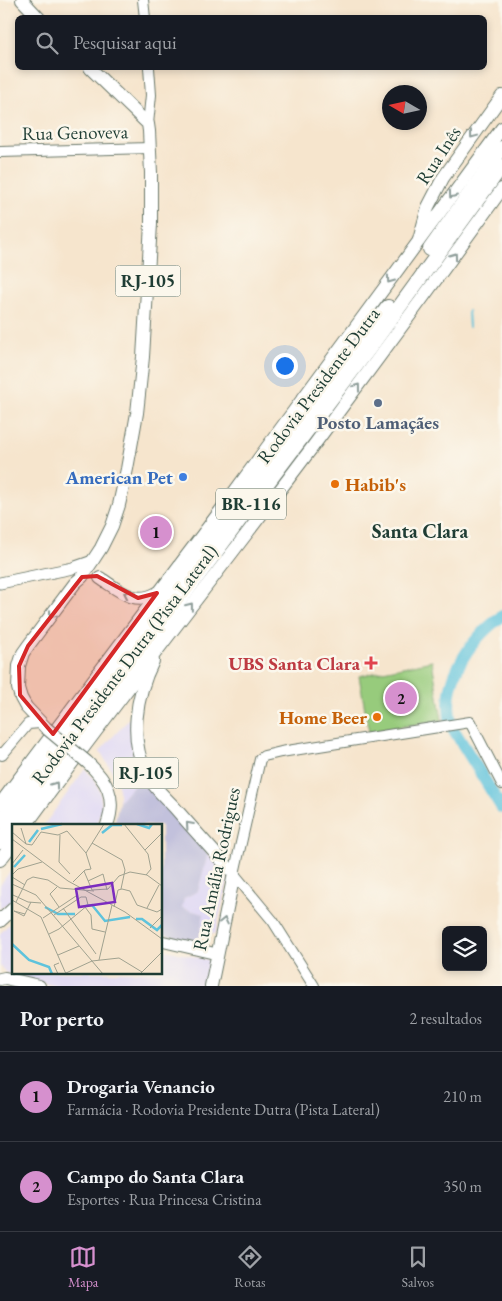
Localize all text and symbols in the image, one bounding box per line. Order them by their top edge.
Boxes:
search box [15,15,487,70]
icon: search [33,29,61,57]
text: Pesquisar aqui [73,30,177,55]
north arrow [382,85,427,130]
street label: Rua Genoveva [22,119,129,146]
street label: Rua Inês [410,121,467,189]
one-way arrow [470,129,479,139]
one-way arrow [449,189,458,199]
one-way arrow [448,253,456,262]
road number: RJ-105 [116,266,180,296]
one-way arrow [387,274,396,284]
street label: Rodovia Presidente Dutra [251,302,386,469]
your location [272,353,298,379]
one-way arrow [351,383,360,393]
marker: Posto Lamaçães [372,397,384,409]
place label: Posto Lamaçães [317,410,439,435]
place label: American Pet [64,465,173,490]
marker: American Pet [177,471,189,483]
place label: Habib's [345,472,406,497]
marker: Habib's [329,478,341,490]
road number: BR-116 [216,488,286,520]
pin: 1 [140,513,172,551]
district label: Santa Clara [372,518,468,544]
street label: Rodovia Presidente Dutra (Pista Lateral) [26,539,223,789]
one-way arrow [123,590,132,601]
one-way arrow [184,602,193,612]
one-way arrow [49,609,57,618]
place label: UBS Santa Clara [229,651,361,676]
marker: UBS Santa Clara [364,656,378,670]
pin: 2 [385,679,417,717]
place label: Home Beer [279,705,367,730]
marker: Home Beer [371,711,383,723]
road number: RJ-105 [114,758,178,788]
one-way arrow [49,782,58,791]
street label: Rua Amália Rodrigues [187,785,246,953]
one-way arrow [186,821,195,830]
inset map [12,824,162,974]
one-way arrow [218,917,229,926]
map controls [442,926,487,971]
button: layers [442,926,487,971]
text: Por perto [20,1005,104,1032]
text: 2 resultados [410,1008,482,1029]
text: Drogaria Venancio [67,1074,215,1099]
text: 1 [32,1086,40,1107]
text: 210 m [443,1086,482,1107]
text: Farmácia · Rodovia Presidente Dutra (Pista Lateral) [67,1099,380,1120]
text: Campo do Santa Clara [67,1164,244,1189]
text: 2 [32,1176,40,1197]
text: 350 m [443,1176,482,1197]
text: Esportes · Rua Princesa Cristina [67,1189,262,1210]
tab: Mapa [68,1243,98,1291]
tab: Rotas [234,1243,266,1291]
tab: Salvos [401,1243,434,1291]

